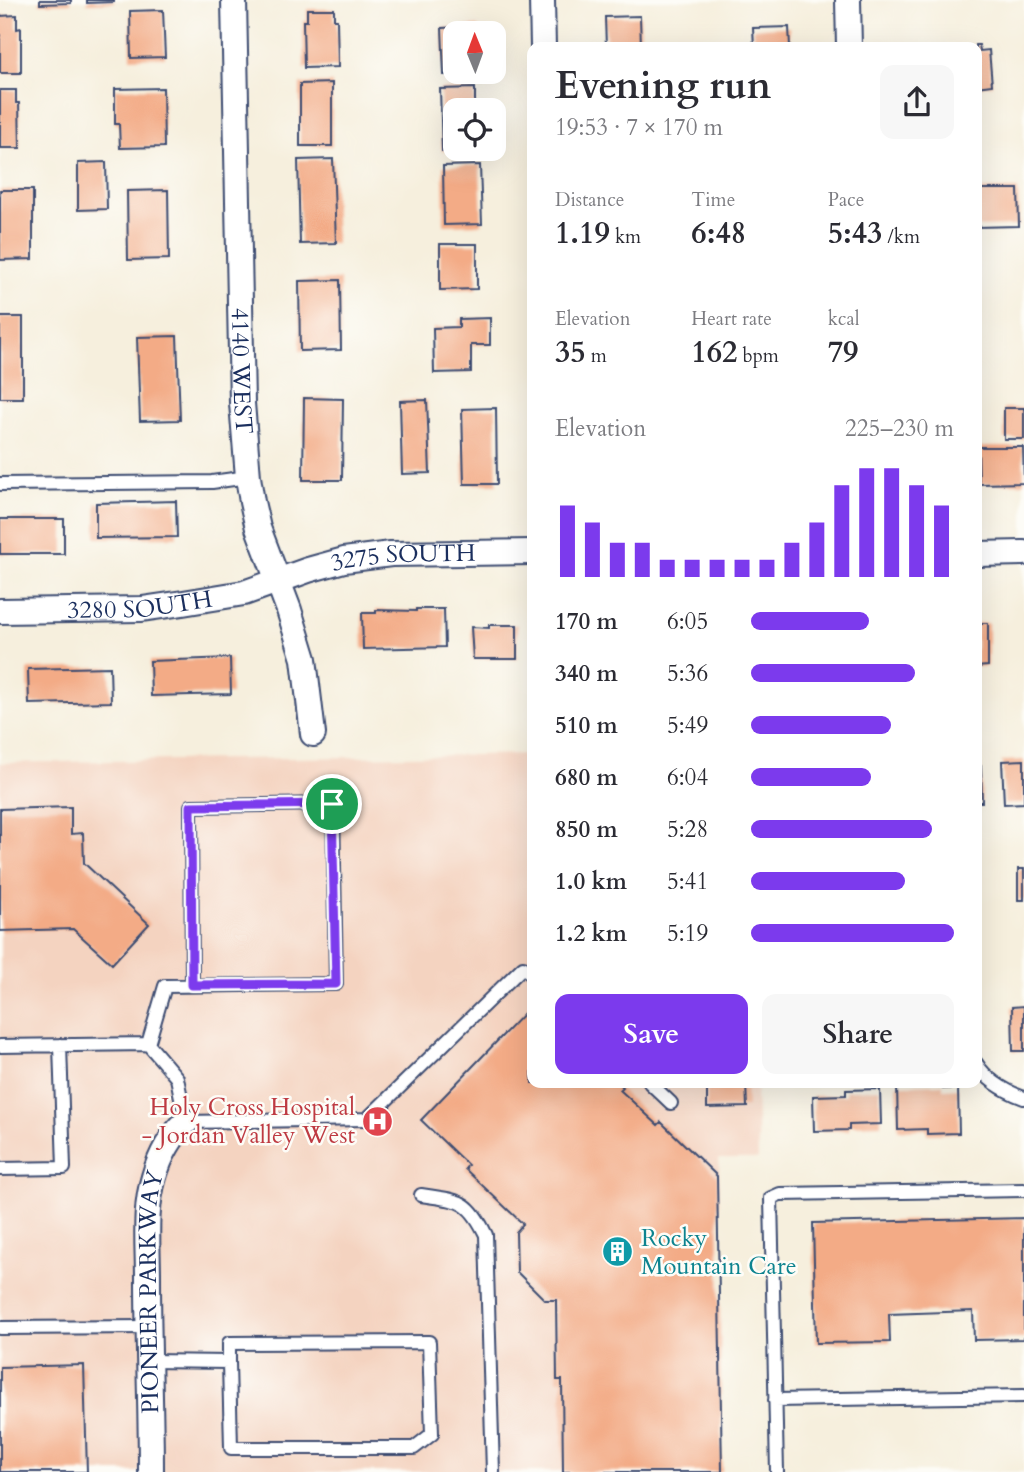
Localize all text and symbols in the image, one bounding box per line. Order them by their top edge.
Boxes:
north arrow [443,21,506,84]
map controls [443,21,506,161]
text: Evening run [555,60,771,112]
button: share [880,65,954,139]
button: locate [443,98,506,161]
text: 19:53 · 7 × 170 m [555,112,723,143]
text: Distance [555,187,624,213]
text: Time [691,187,735,213]
text: Pace [828,187,864,213]
text: 1.19 [555,213,610,254]
text: 6:48 [691,213,746,254]
text: 5:43 [828,213,882,254]
text: km [610,224,641,250]
text: /km [882,224,920,250]
text: Elevation [555,306,630,332]
text: Heart rate [691,306,772,332]
text: kcal [828,306,860,332]
street label: 4140 WEST [224,307,261,435]
text: 35 [555,332,586,373]
text: 162 [691,332,737,373]
text: 79 [828,332,858,373]
text: m [586,343,607,369]
text: bpm [737,343,779,369]
text: Elevation [555,413,646,444]
text: 225–230 m [845,413,954,444]
street label: 3275 SOUTH [327,536,476,580]
street label: 3280 SOUTH [67,582,215,627]
text: 170 m [555,606,618,637]
text: 6:05 [667,606,708,637]
text: 340 m [555,658,618,689]
text: 5:36 [667,658,708,689]
text: 510 m [555,710,618,741]
text: 5:49 [667,710,708,741]
text: 680 m [555,762,618,793]
text: 6:04 [667,762,708,793]
pin [302,774,362,834]
icon: arrive [313,785,351,823]
text: 850 m [555,814,618,845]
text: 5:28 [667,814,708,845]
text: 1.0 km [555,866,627,897]
text: 5:41 [667,866,708,897]
text: 1.2 km [555,918,627,949]
text: 5:19 [667,918,708,949]
button: Save [555,994,748,1074]
button: Share [762,994,954,1074]
place label: Holy Cross Hospital - Jordan Valley West [142,1091,355,1152]
hospital icon: Holy Cross Hospital - Jordan Valley West [361,1104,395,1138]
street label: PIONEER PARKWAY [130,1166,172,1414]
place label: Rocky Mountain Care [641,1222,797,1283]
building icon: Rocky Mountain Care [601,1235,635,1269]

